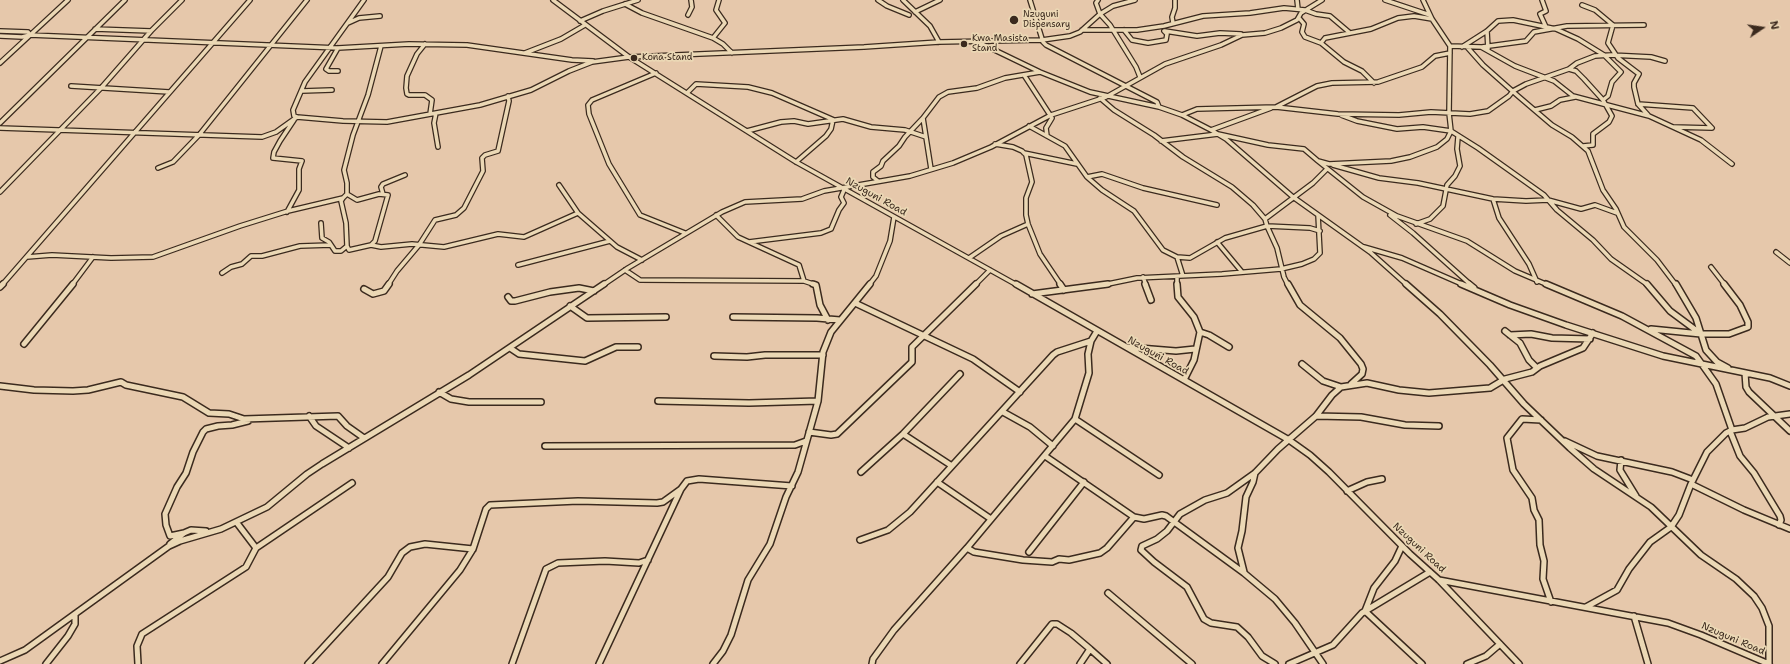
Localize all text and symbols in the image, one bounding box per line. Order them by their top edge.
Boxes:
north arrow [1742,8,1782,48]
place label: Nzuguni Dispensary [1023,10,1070,31]
marker: Nzuguni Dispensary [1008,14,1020,26]
text: N [1766,19,1782,31]
place label: Kwa Masista Stand [972,34,1028,55]
marker: Kwa Masista Stand [959,39,969,49]
marker: Kona Stand [629,53,639,63]
place label: Kona Stand [642,53,692,63]
street label: Nzuguni Road [843,175,909,219]
street label: Nzuguni Road [1125,334,1191,378]
street label: Nzuguni Road [1390,520,1448,576]
street label: Nzuguni Road [1699,620,1767,658]

